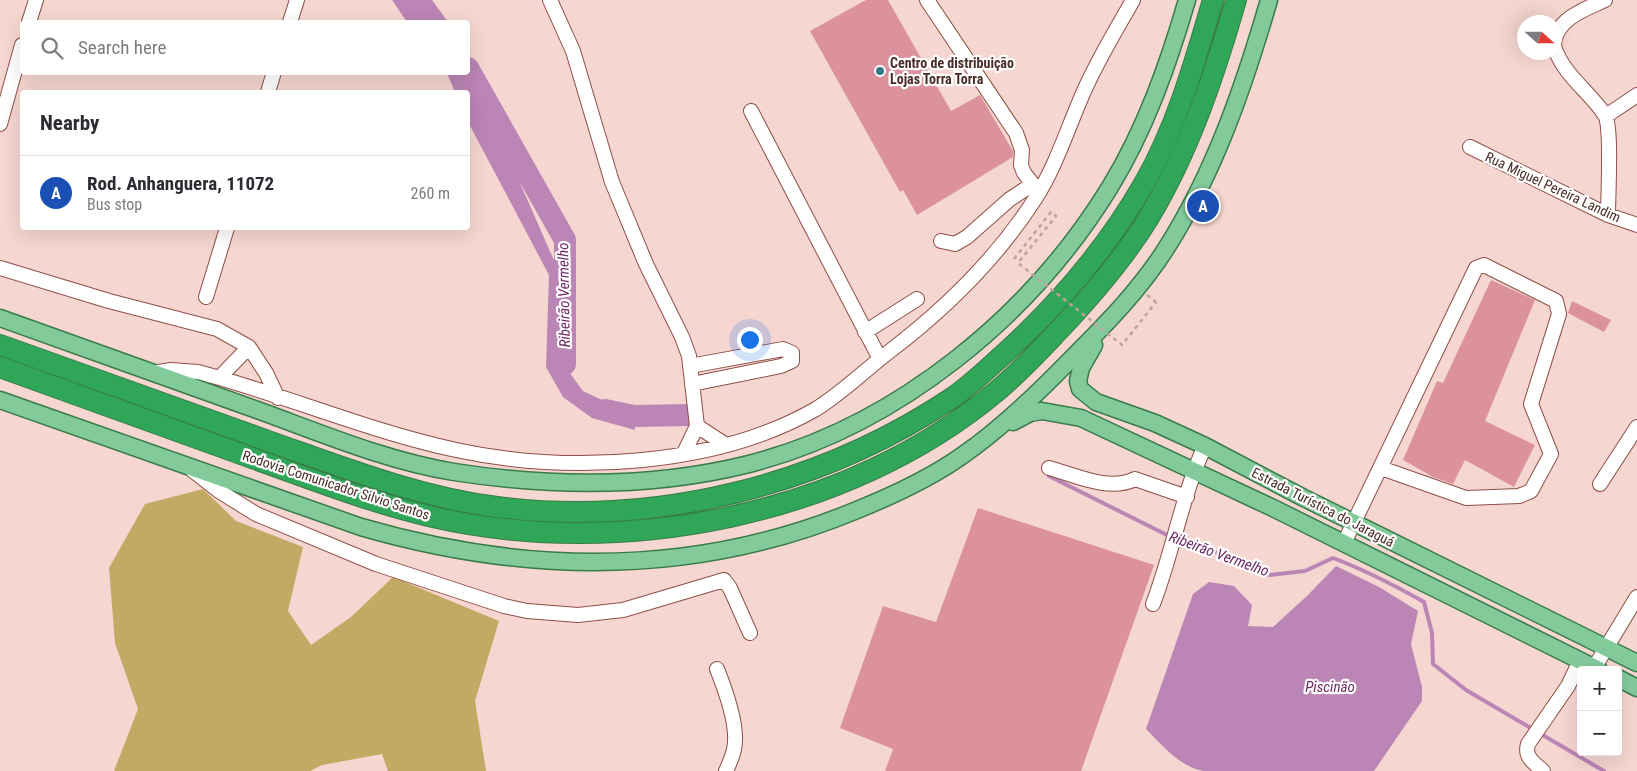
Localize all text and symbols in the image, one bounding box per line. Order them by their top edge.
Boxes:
north arrow [1517,15,1562,60]
search box [20,20,470,75]
icon: search [38,34,66,62]
text: Search here [78,36,166,59]
place label: Centro de distribuição Lojas Torra Torra [890,55,1014,87]
marker: Centro de distribuição Lojas Torra Torra [874,65,886,77]
text: Nearby [40,111,99,135]
street label: Rua Miguel Pereira Landim [1483,149,1623,225]
text: Rod. Anhanguera, 11072 [87,172,274,195]
text: A [51,184,61,203]
text: 260 m [411,184,450,203]
pin: A [1187,187,1219,225]
text: Bus stop [87,195,142,214]
water label: Ribeirão Vermelho [554,242,574,348]
your location [737,327,763,353]
street label: Rodovia Comunicador Silvio Santos [240,447,432,523]
street label: Estrada Turística do Jaraguá [1249,464,1397,550]
water label: Ribeirão Vermelho [1167,528,1271,580]
map controls [1577,666,1622,756]
button: + [1577,666,1622,711]
water label: Piscinão [1305,678,1355,696]
button: − [1577,711,1622,756]

